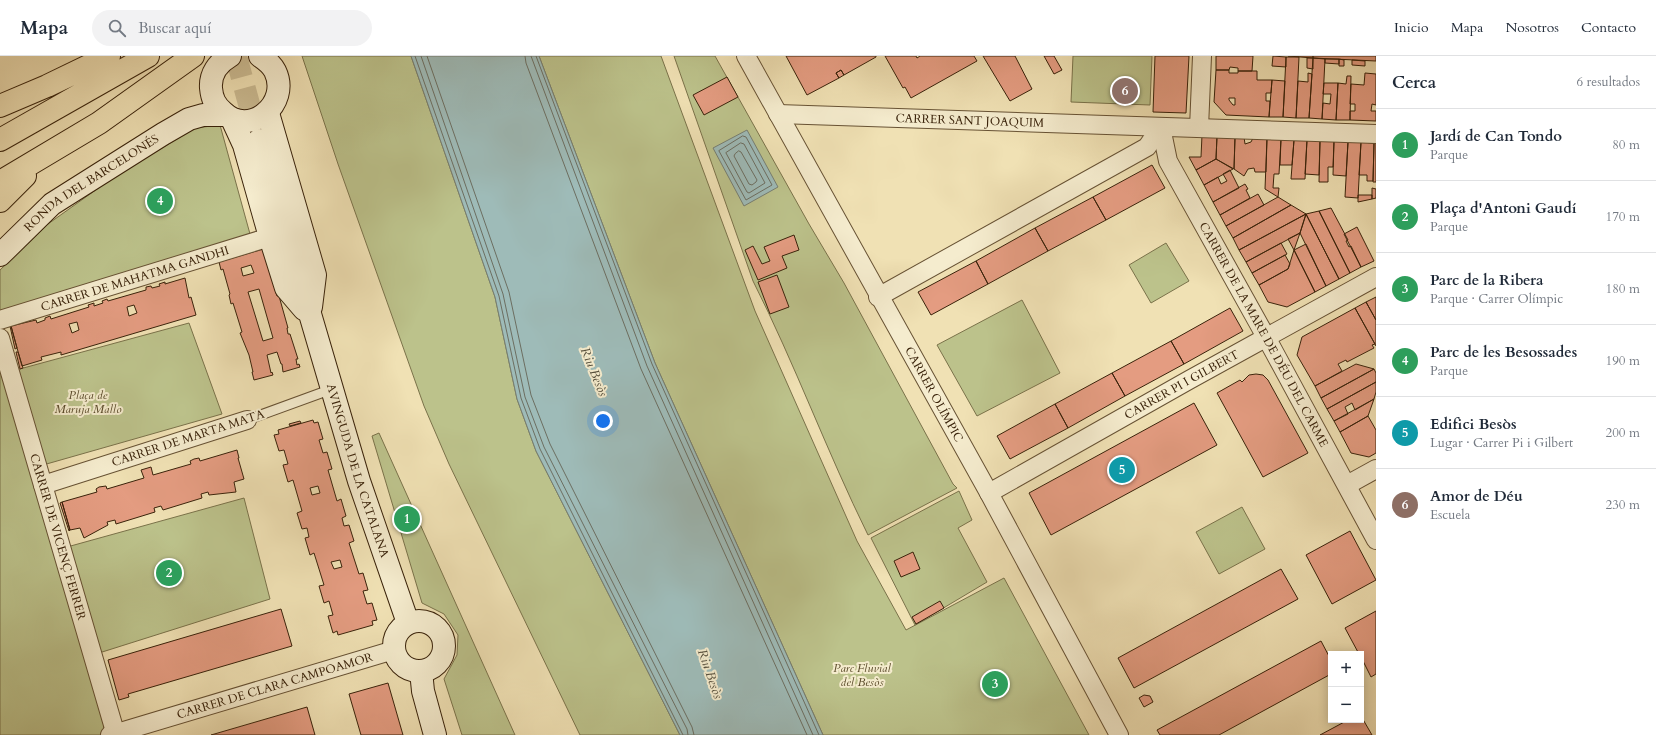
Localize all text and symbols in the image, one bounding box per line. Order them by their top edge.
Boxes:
search box [92,10,372,46]
text: Mapa [20,15,68,41]
icon: search [106,17,128,39]
text: Buscar aquí [138,18,211,38]
text: Inicio [1394,18,1429,37]
text: Mapa [1451,18,1483,37]
text: Nosotros [1505,18,1559,37]
text: Contacto [1581,18,1636,37]
text: Cerca [1392,71,1436,94]
text: 6 resultados [1576,73,1640,91]
pin: 6 [1112,76,1138,106]
street label: CARRER SANT JOAQUIM [895,110,1045,131]
text: Jardí de Can Tondo [1430,126,1562,146]
street label: RONDA DEL BARCELONÉS [20,131,162,235]
text: 1 [1402,136,1408,154]
text: 80 m [1612,136,1640,154]
text: Parque [1430,146,1468,164]
pin: 4 [147,186,173,216]
text: Plaça d'Antoni Gaudí [1430,198,1576,218]
text: 2 [1402,208,1408,226]
text: 170 m [1606,208,1640,226]
text: Parque [1430,218,1468,236]
street label: CARRER DE LA MARE DE DÉU DEL CARME [1196,219,1332,450]
street label: CARRER DE MAHATMA GANDHI [39,242,231,315]
text: Parc de la Ribera [1430,270,1543,290]
text: 3 [1402,280,1408,298]
text: 180 m [1606,280,1640,298]
text: Parque · Carrer Olímpic [1430,290,1563,308]
text: Parc de les Besossades [1430,342,1577,362]
street label: CARRER OLÍMPIC [901,344,967,445]
water label: Riu Besòs [576,345,612,400]
street label: CARRER PI I GILBERT [1121,346,1242,423]
text: 4 [1402,352,1408,370]
text: 190 m [1606,352,1640,370]
text: Parque [1430,362,1468,380]
street label: AVINGUDA DE LA CATALANA [323,382,393,560]
park label: Plaça de Maruja Mallo [54,387,122,417]
street label: CARRER DE MARTA MATA [110,406,267,470]
your location [593,411,613,431]
text: Edifici Besòs [1430,414,1517,434]
text: 5 [1402,424,1408,442]
text: 200 m [1606,424,1640,442]
text: Lugar · Carrer Pi i Gilbert [1430,434,1573,452]
street label: CARRER DE VICENÇ FERRER [26,452,90,622]
pin: 5 [1109,455,1135,485]
text: Amor de Déu [1430,486,1523,506]
text: 6 [1402,496,1408,514]
text: 230 m [1606,496,1640,514]
pin: 1 [394,504,420,534]
text: Escuela [1430,506,1470,524]
pin: 2 [156,558,182,588]
water label: Riu Besòs [693,647,727,702]
street label: CARRER DE CLARA CAMPOAMOR [175,649,375,723]
map controls [1328,651,1364,723]
button: + [1328,651,1364,687]
park label: Parc Fluvial del Besòs [833,660,891,690]
pin: 3 [982,669,1008,699]
button: − [1328,687,1364,723]

